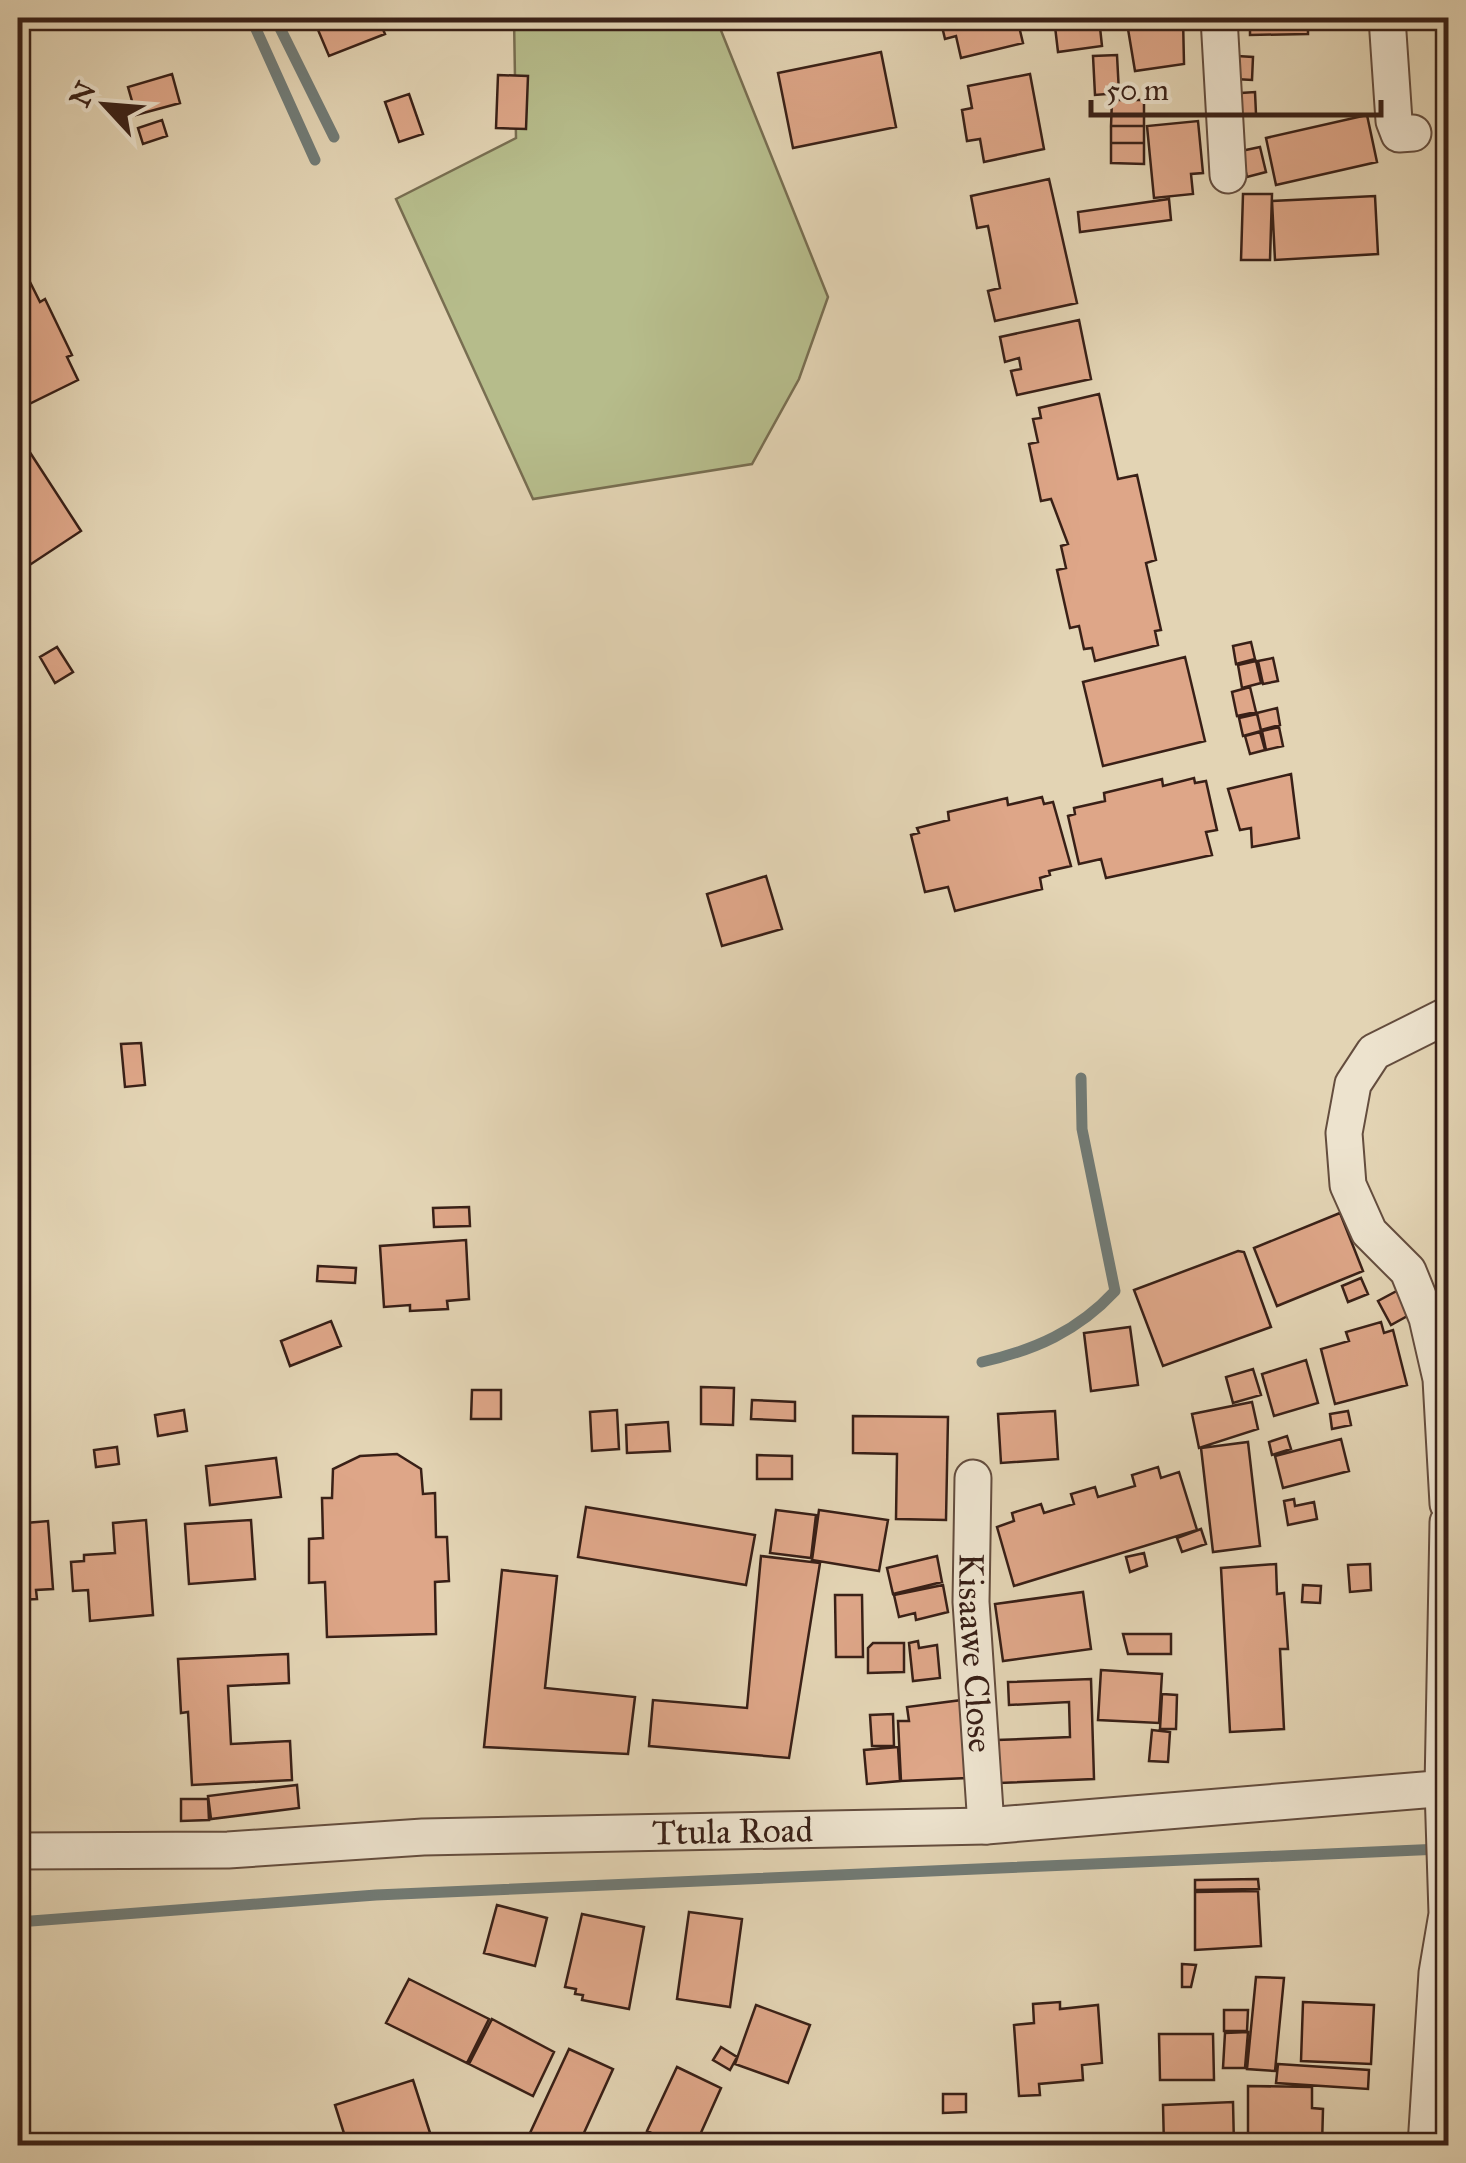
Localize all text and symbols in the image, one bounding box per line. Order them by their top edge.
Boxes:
north arrow [55,55,155,155]
scale bar [1091,55,1381,117]
text: 50 m [1106,72,1169,108]
text: N [62,76,104,113]
street label: Kisaawe Close [949,1553,1003,1754]
street label: Ttula Road [652,1808,814,1854]

